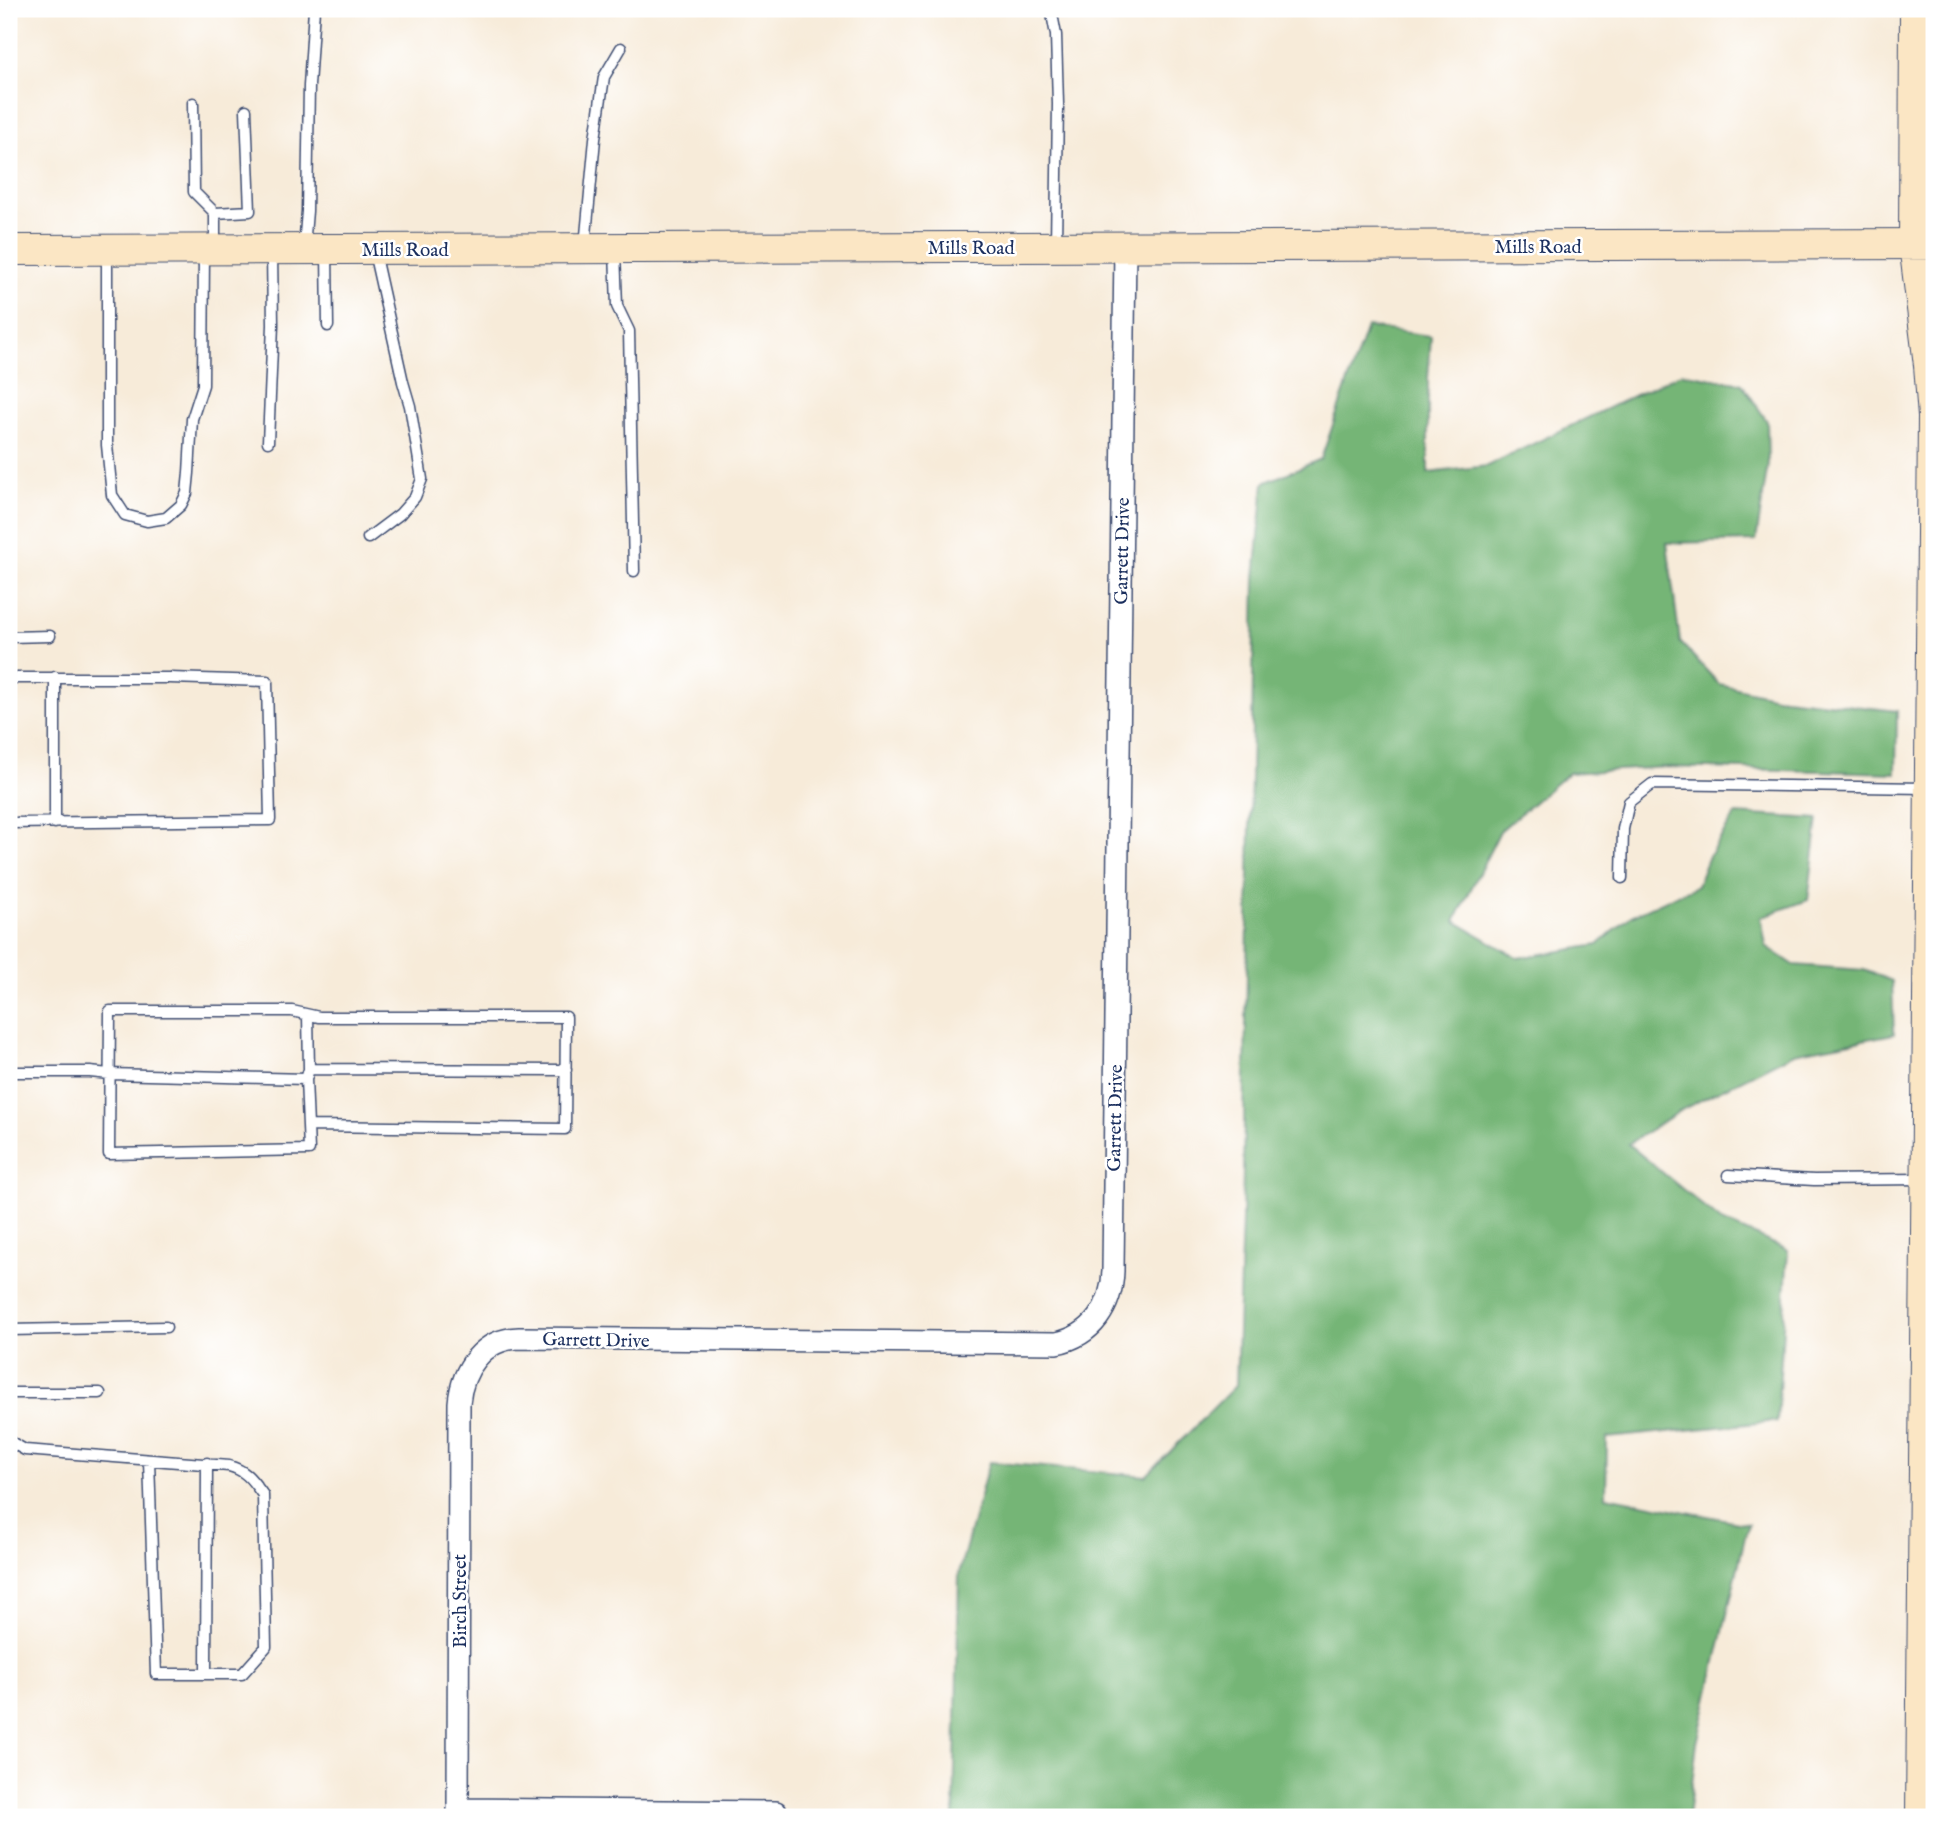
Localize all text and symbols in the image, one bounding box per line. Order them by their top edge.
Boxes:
street label: Mills Road [1494,236,1582,260]
street label: Mills Road [927,237,1015,261]
street label: Mills Road [361,239,449,263]
street label: Garrett Drive [1110,497,1136,605]
street label: Garrett Drive [1103,1064,1129,1172]
street label: Garrett Drive [542,1328,650,1354]
street label: Birch Street [449,1553,473,1648]

